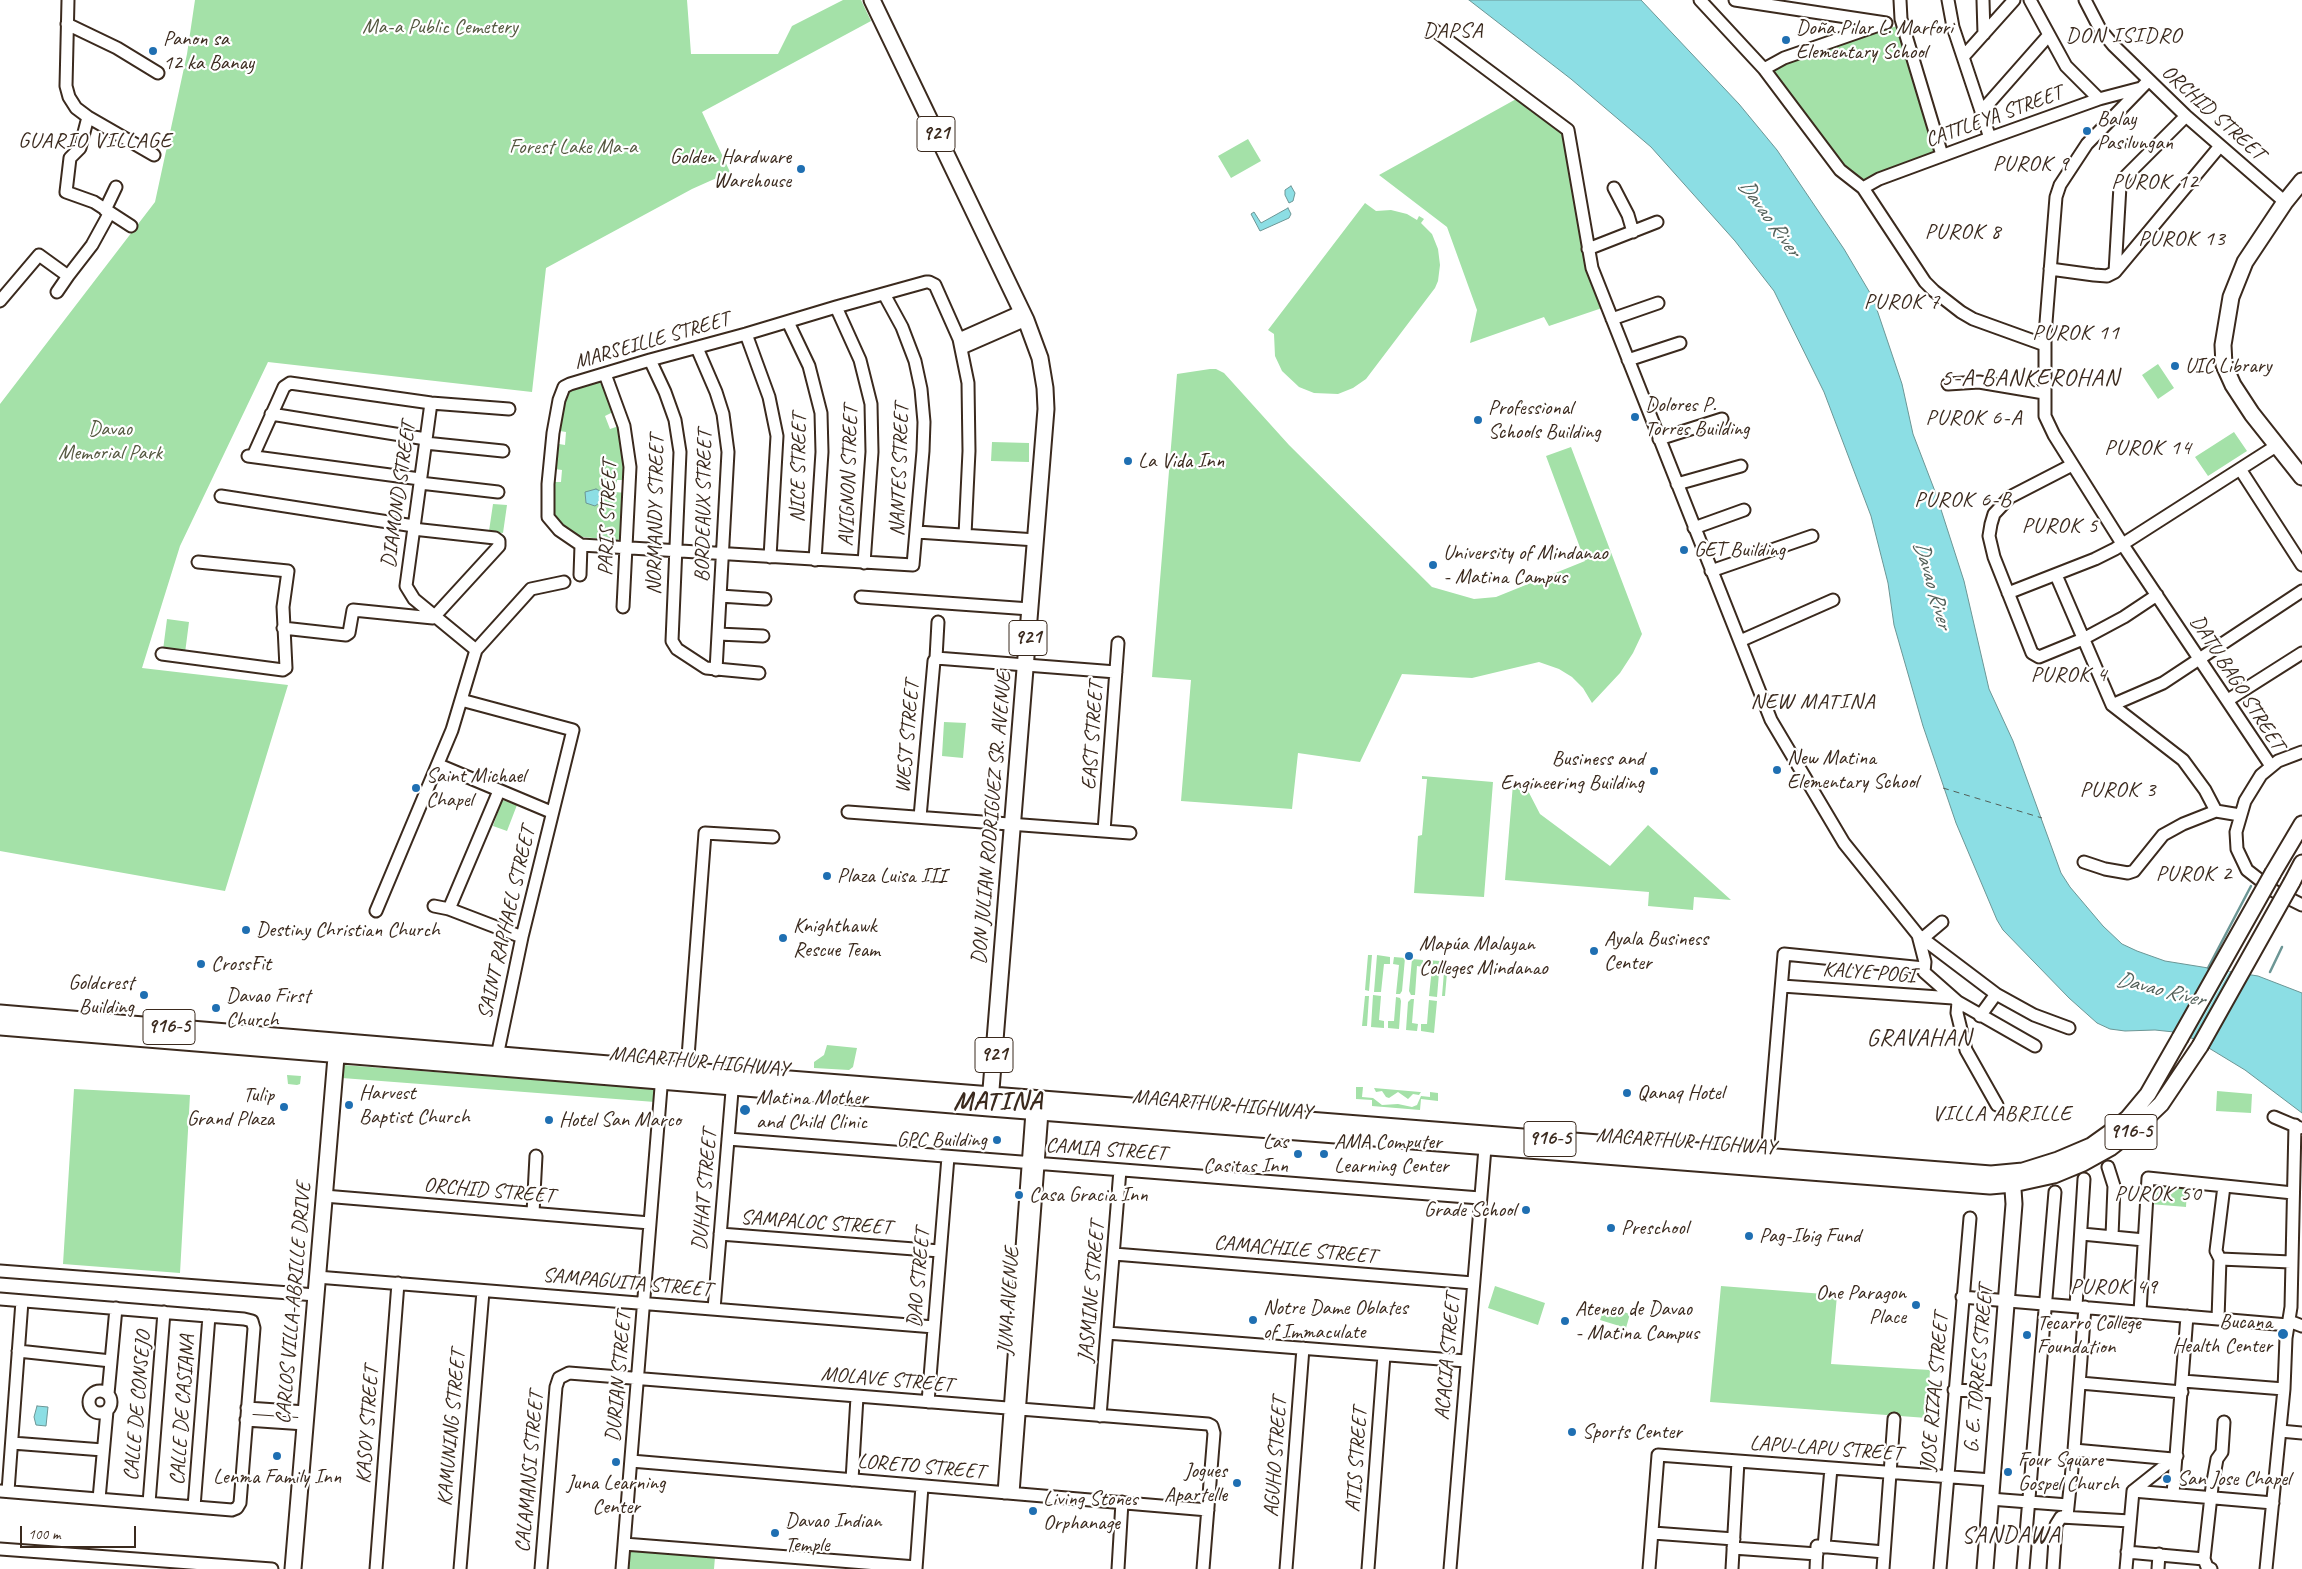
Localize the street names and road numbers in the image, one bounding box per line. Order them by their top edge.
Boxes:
street label: ORCHID STREET [2156,60,2270,166]
street label: CATTLEYA STREET [1922,81,2066,153]
road number: 921 [917,116,955,152]
street label: MARSEILLE STREET [571,307,733,375]
street label: NANTES STREET [885,403,915,537]
street label: AVIGNON STREET [834,405,864,547]
street label: NICE STREET [785,413,813,523]
street label: DIAMOND STREET [376,421,422,569]
street label: BORDEAUX STREET [690,430,718,582]
street label: NORMANDY STREET [642,435,670,595]
street label: PARIS STREET [593,460,623,576]
street label: DATU BAGO STREET [2184,611,2290,755]
road number: 921 [1009,620,1047,656]
street label: DON JULIAN RODRIGUEZ SR. AVENUE [967,671,1017,965]
street label: WEST STREET [891,680,925,794]
street label: EAST STREET [1077,681,1109,791]
street label: SAINT RAPHAEL STREET [473,825,541,1021]
street label: KALYE POGI [1822,957,1916,989]
road number: 916-5 [143,1010,195,1044]
road number: 921 [975,1038,1013,1072]
street label: MACARTHUR HIGHWAY [608,1042,790,1082]
street label: MACARTHUR HIGHWAY [1131,1085,1313,1125]
road number: 916-5 [2105,1114,2157,1150]
road number: 916-5 [1524,1122,1576,1156]
street label: MACARTHUR HIGHWAY [1595,1123,1777,1161]
street label: DUHAT STREET [687,1129,723,1251]
street label: CAMIA STREET [1045,1133,1167,1167]
street label: ORCHID STREET [423,1173,555,1209]
street label: CARLOS VILLA-ABRILLE DRIVE [271,1181,317,1425]
street label: SAMPALOC STREET [740,1205,892,1241]
street label: JASMINE STREET [1073,1221,1111,1363]
street label: DAO STREET [902,1227,936,1329]
street label: CAMACHILE STREET [1213,1230,1377,1270]
street label: JUNA AVENUE [993,1246,1025,1356]
street label: SAMPAGUITA STREET [541,1263,713,1303]
street label: G. E. TORRES STREET [1959,1284,1999,1454]
street label: ACACIA STREET [1430,1293,1466,1421]
street label: DURIAN STREET [601,1311,637,1443]
street label: JOSE RIZAL STREET [1916,1312,1954,1472]
street label: CALLE DE CONSEJO [119,1330,157,1482]
street label: CALLE DE CASIANA [165,1334,201,1486]
street label: KAMUNING STREET [433,1349,471,1507]
street label: MOLAVE STREET [820,1362,954,1398]
street label: KASOY STREET [351,1365,385,1485]
street label: CALAMANSI STREET [510,1390,550,1554]
street label: AGUHO STREET [1259,1396,1293,1518]
street label: ATIS STREET [1341,1407,1373,1513]
street label: LAPU-LAPU STREET [1749,1431,1903,1467]
street label: LORETO STREET [856,1449,986,1485]

